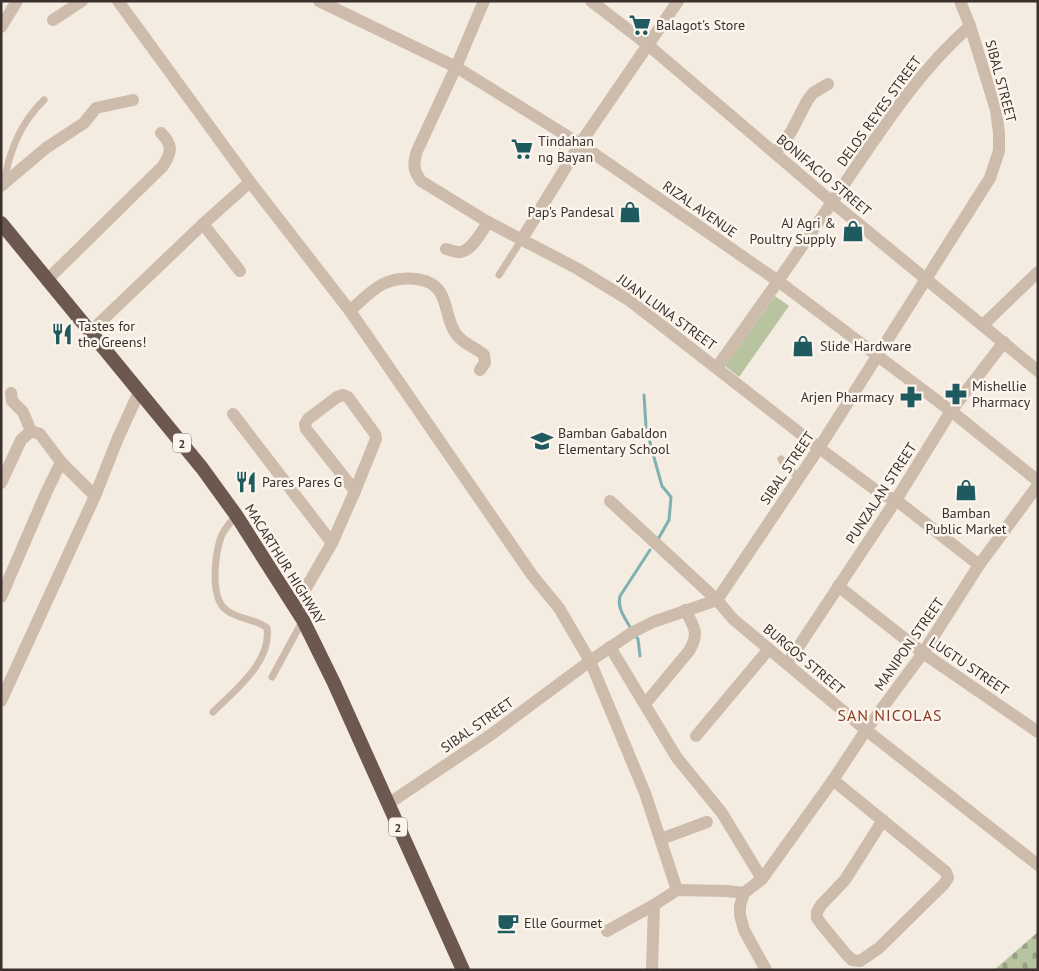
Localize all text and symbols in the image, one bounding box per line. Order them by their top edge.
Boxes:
supermarket icon: Balagot's Store [627,12,653,38]
place label: Balagot's Store [656,16,745,34]
street label: SIBAL STREET [981,38,1021,124]
street label: DELOS REYES STREET [833,52,925,170]
street label: BONIFACIO STREET [773,130,875,220]
place label: Tindahan ng Bayan [538,132,594,166]
supermarket icon: Tindahan ng Bayan [509,136,535,162]
street label: RIZAL AVENUE [659,177,741,241]
shop icon: Pap's Pandesal [617,199,643,225]
place label: Pap's Pandesal [528,203,614,221]
place label: AJ Agri & Poultry Supply [750,214,836,248]
shop icon: AJ Agri & Poultry Supply [840,218,866,244]
street label: JUAN LUNA STREET [613,269,720,354]
place label: Tastes for the Greens! [78,317,146,351]
restaurant icon: Tastes for the Greens! [49,321,75,347]
shop icon: Slide Hardware [790,333,816,359]
place label: Slide Hardware [820,337,911,355]
place label: Mishellie Pharmacy [972,377,1031,411]
pharmacy icon: Mishellie Pharmacy [943,381,969,407]
pharmacy icon: Arjen Pharmacy [898,384,924,410]
place label: Arjen Pharmacy [801,388,894,406]
place label: Bamban Gabaldon Elementary School [558,424,670,458]
school or university icon: Bamban Gabaldon Elementary School [529,428,555,454]
street label: SIBAL STREET [756,428,818,508]
road number: 2 [173,433,191,452]
street label: PUNZALAN STREET [842,439,921,547]
restaurant icon: Pares Pares G [233,469,259,495]
place label: Pares Pares G [262,473,342,491]
shop icon: Bamban Public Market [953,477,979,503]
street label: MACARTHUR HIGHWAY [241,501,329,628]
place label: Bamban Public Market [925,504,1007,538]
street label: MANIPON STREET [870,594,948,694]
street label: BURGOS STREET [760,620,849,698]
street label: LUGTU STREET [926,633,1012,699]
street label: SIBAL STREET [437,693,517,757]
district label: SAN NICOLAS [837,705,943,725]
road number: 2 [389,818,407,836]
cafe icon: Elle Gourmet [495,910,521,936]
place label: Elle Gourmet [524,914,602,932]

